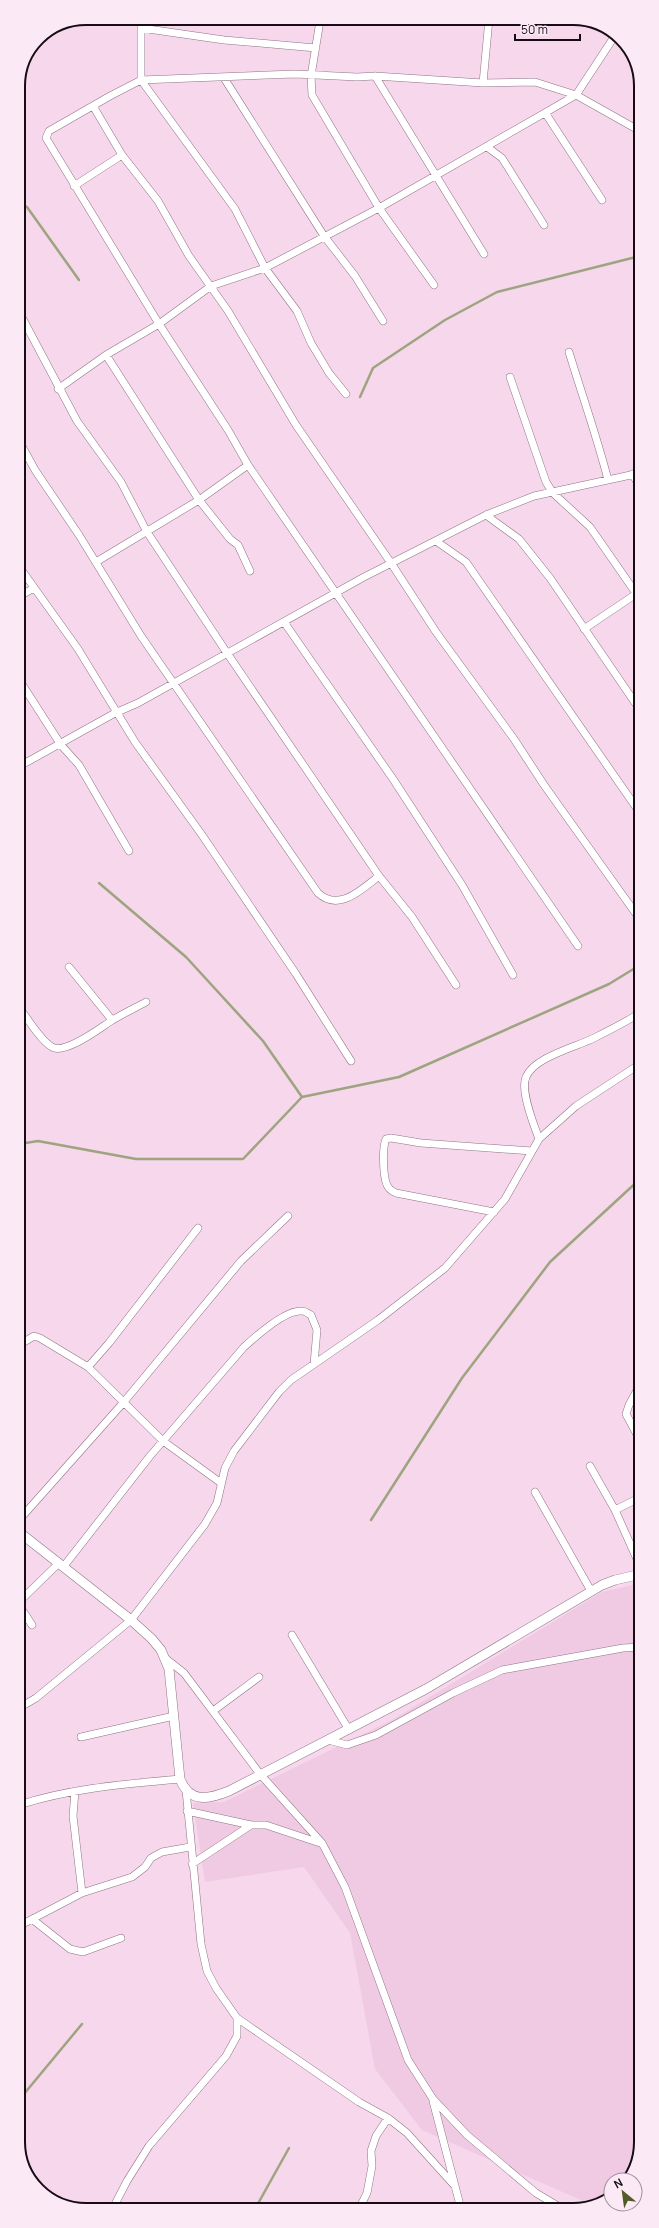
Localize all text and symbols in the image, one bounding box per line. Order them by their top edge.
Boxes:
scale bar [515,16,580,42]
text: 50 m [521,21,548,38]
north arrow [603,2172,643,2212]
text: N [611,2174,625,2191]

